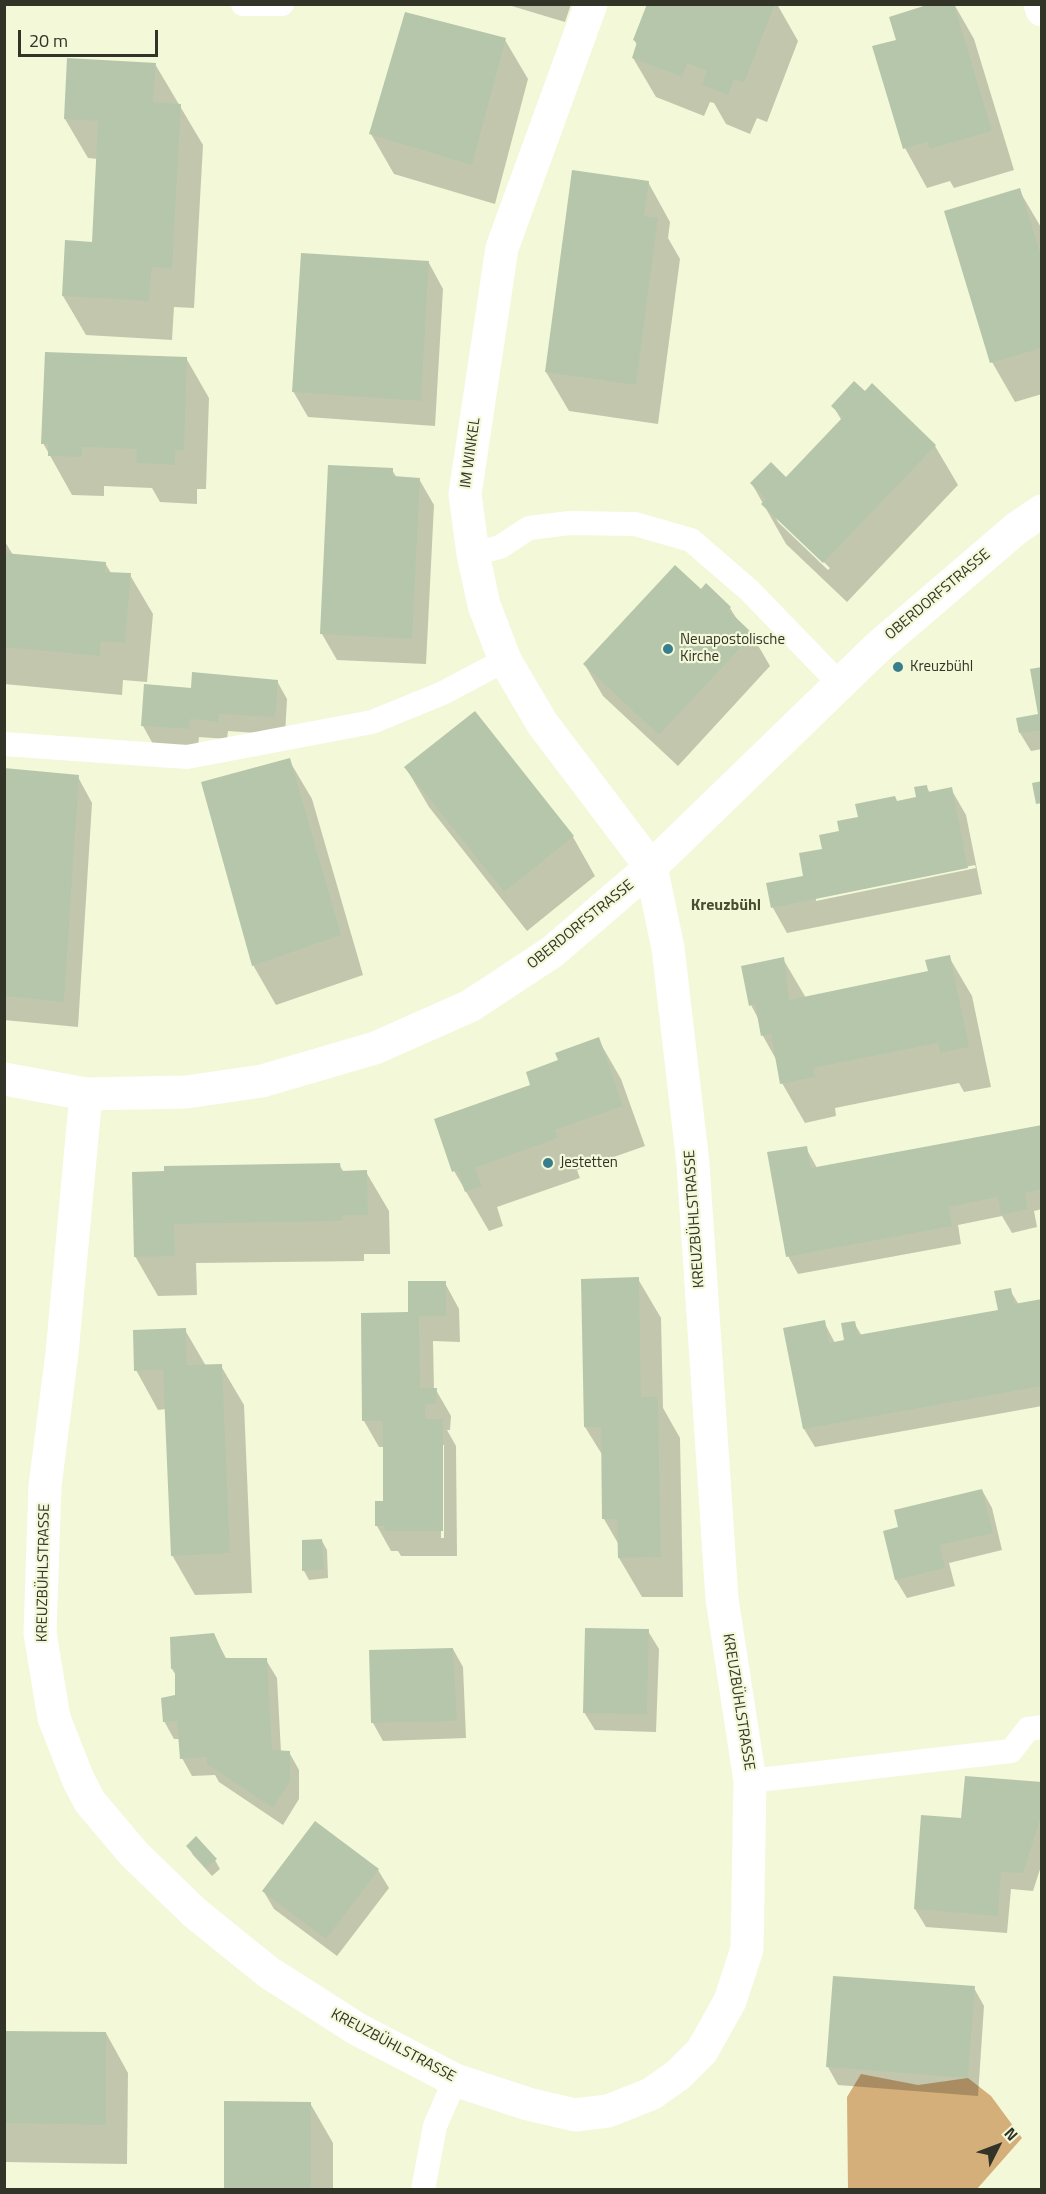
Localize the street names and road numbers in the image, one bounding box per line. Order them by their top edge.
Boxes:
street label: IM WINKEL [457,417,485,489]
street label: OBERDORFSTRASSE [882,546,994,644]
street label: OBERDORFSTRASSE [524,877,638,973]
street label: KREUZBÜHLSTRASSE [681,1149,709,1289]
street label: KREUZBÜHLSTRASSE [34,1504,54,1642]
street label: KREUZBÜHLSTRASSE [718,1632,758,1772]
street label: KREUZBÜHLSTRASSE [328,2006,458,2086]

